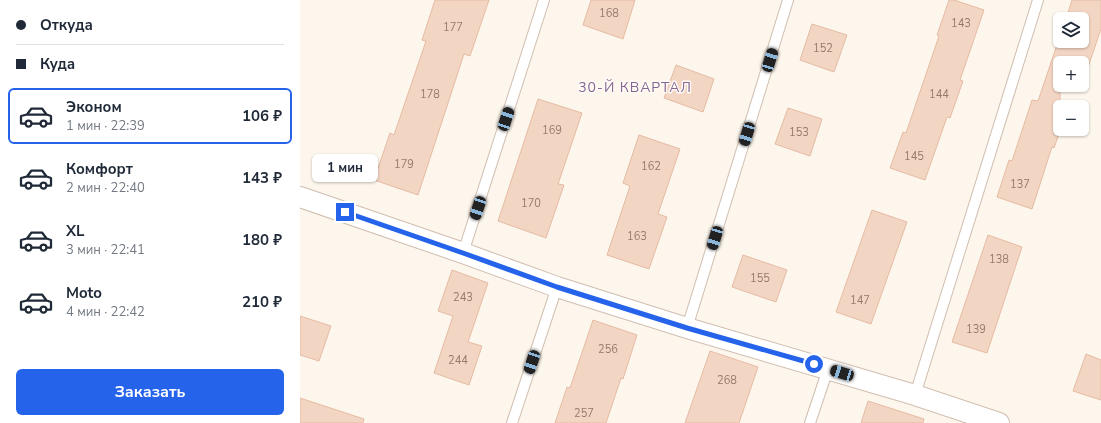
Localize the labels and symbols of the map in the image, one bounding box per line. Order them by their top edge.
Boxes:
house number: 168 [599,6,619,21]
house number: 143 [951,16,971,31]
house number: 177 [443,20,463,35]
house number: 152 [813,41,833,56]
car [761,47,779,73]
district label: 30-Й КВАРТАЛ [578,78,692,97]
house number: 178 [420,87,440,102]
house number: 144 [929,87,949,102]
car [497,106,515,132]
car [738,121,756,147]
house number: 169 [542,123,562,138]
house number: 153 [789,125,809,140]
house number: 145 [904,149,924,164]
callout: 1 мин [312,154,378,182]
house number: 179 [394,157,414,172]
house number: 162 [641,159,661,174]
house number: 137 [1010,177,1030,192]
car [469,195,487,221]
house number: 170 [521,196,541,211]
route end [336,203,354,221]
car [706,225,724,251]
house number: 163 [627,229,647,244]
house number: 138 [989,252,1009,267]
house number: 155 [750,271,770,286]
house number: 243 [453,290,473,305]
house number: 147 [850,293,870,308]
house number: 139 [966,322,986,337]
house number: 256 [598,342,618,357]
car [523,349,541,375]
house number: 244 [448,353,468,368]
route start [805,355,823,373]
car [829,364,855,382]
house number: 268 [717,373,737,388]
house number: 257 [574,406,594,421]

